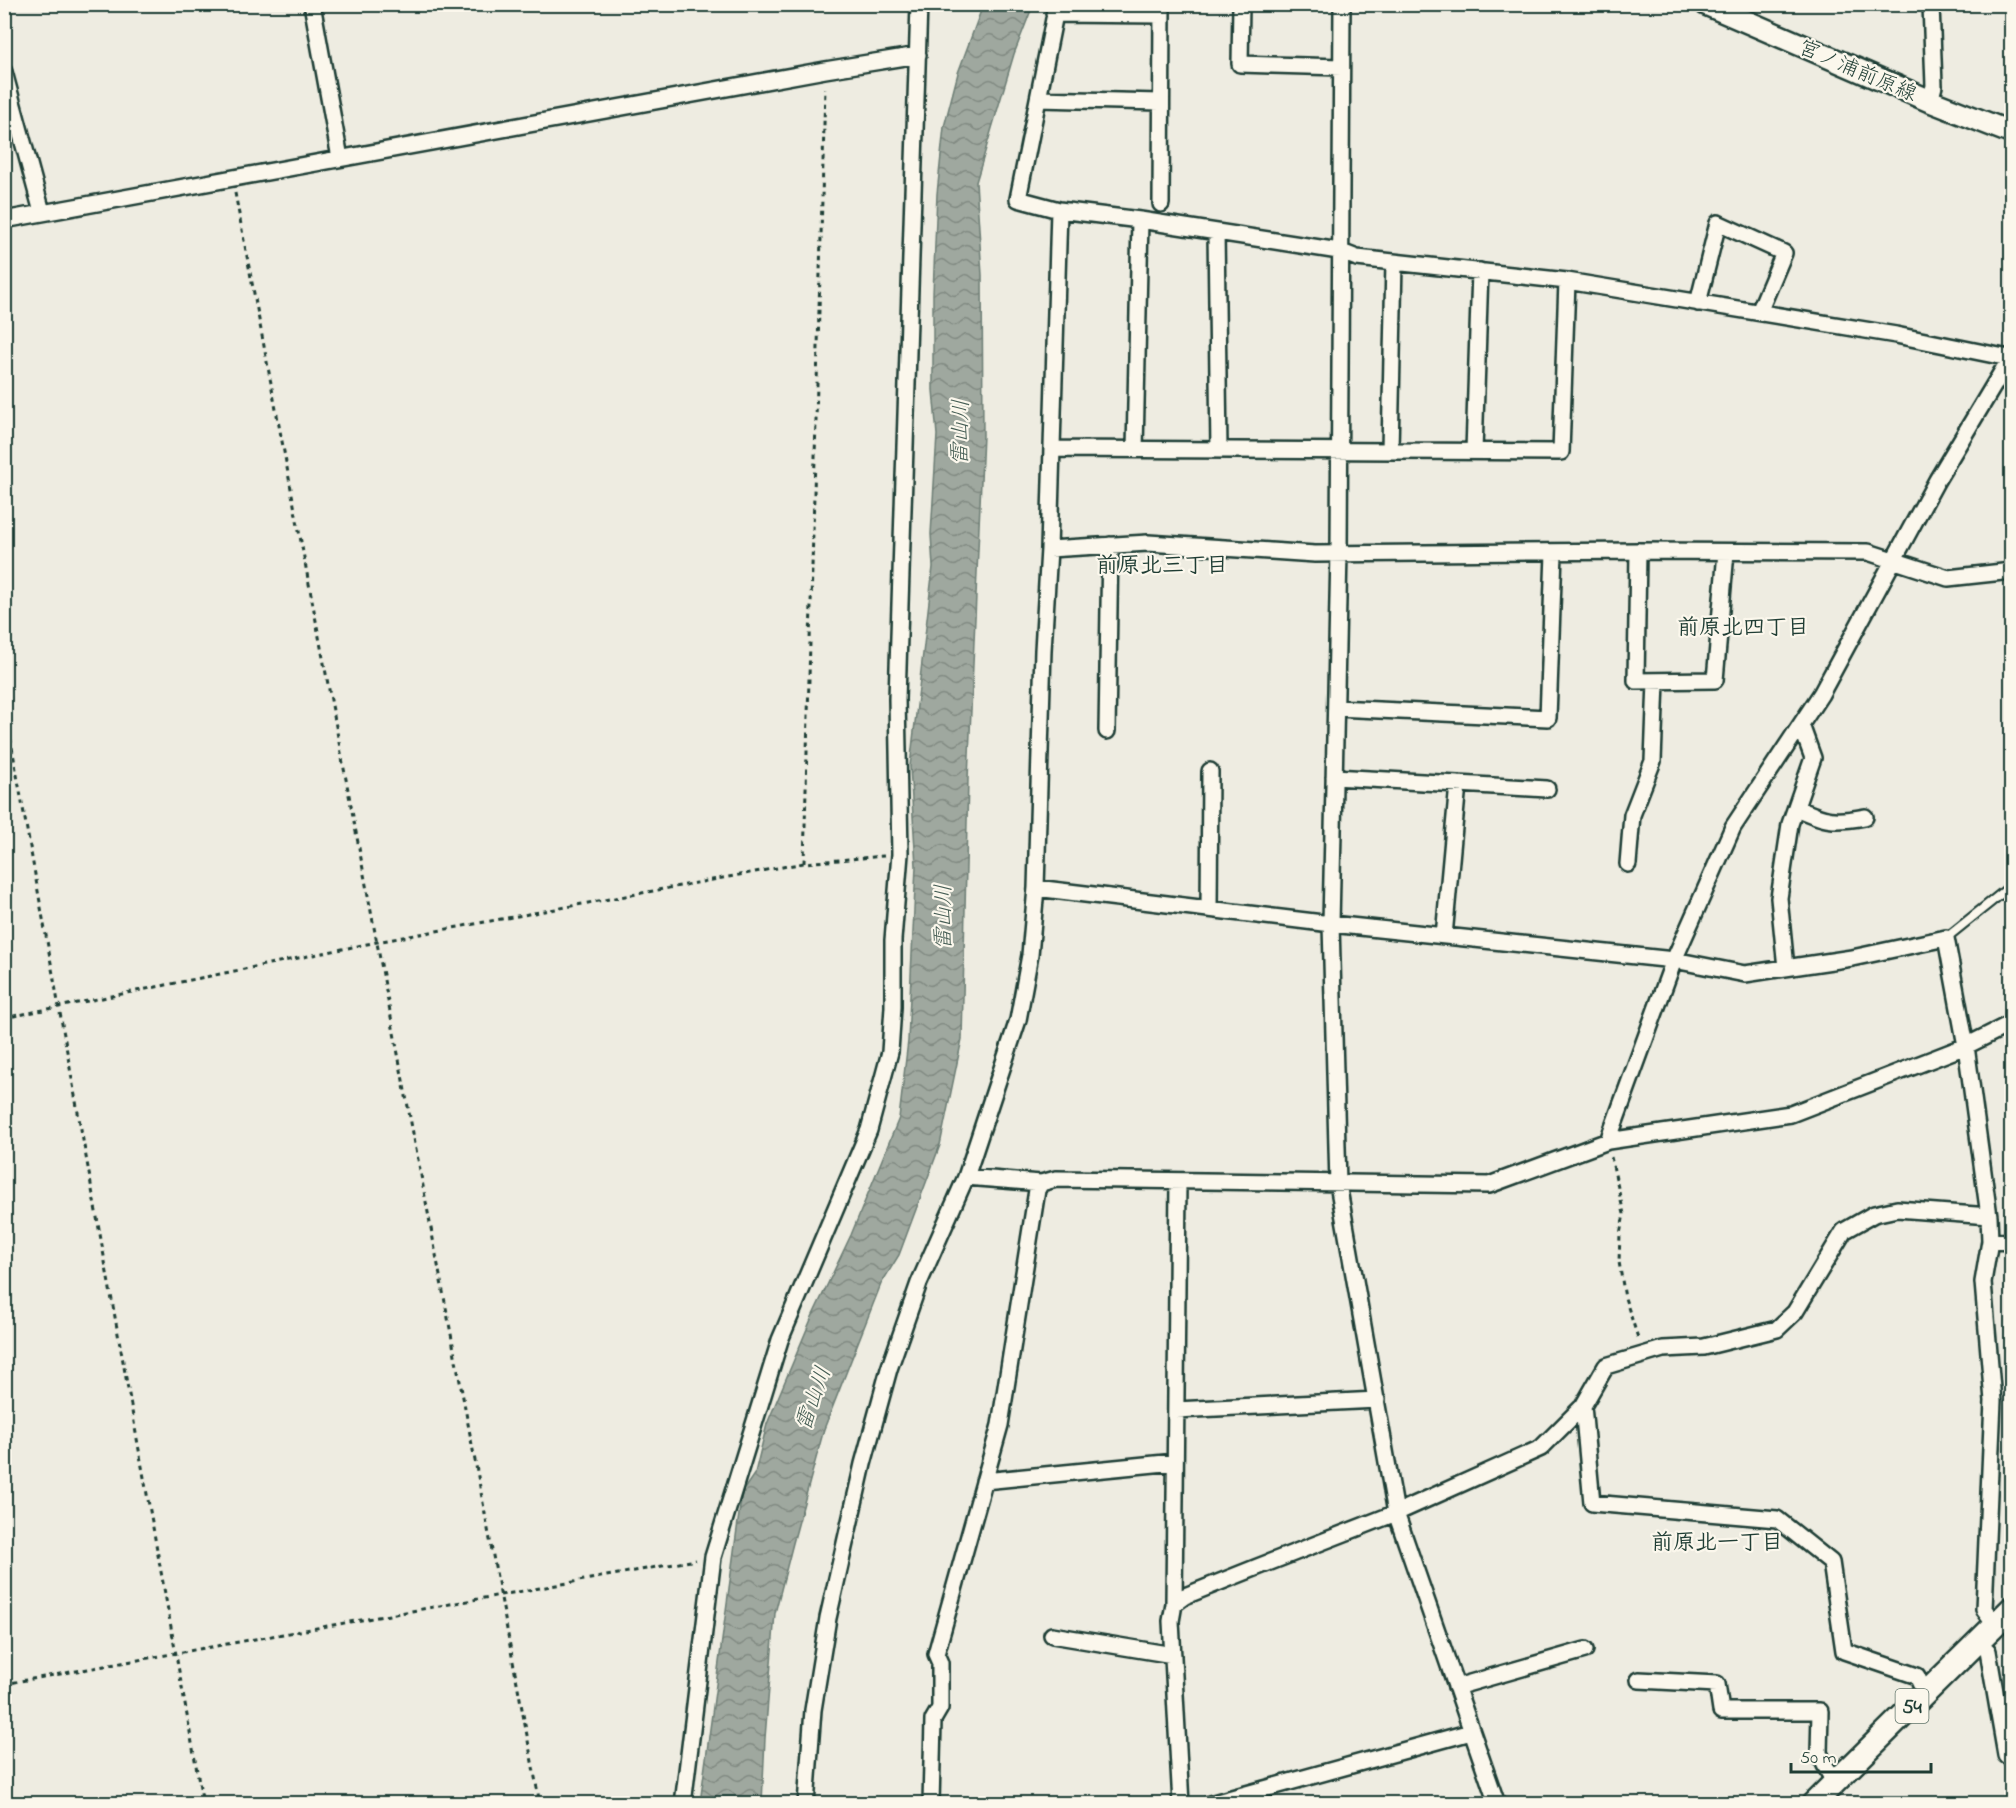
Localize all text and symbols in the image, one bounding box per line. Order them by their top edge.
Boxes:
street label: 宮ノ浦前原線 [1793,33,1921,110]
water label: 雷山川 [945,399,979,465]
district label: 前原北三丁目 [1096,551,1228,583]
district label: 前原北四丁目 [1677,613,1809,645]
water label: 雷山川 [929,884,961,950]
water label: 雷山川 [789,1363,841,1435]
district label: 前原北一丁目 [1651,1528,1783,1560]
road number: 54 [1896,1689,1928,1723]
scale bar [1791,1736,1930,1774]
text: 50 m [1800,1746,1837,1772]

